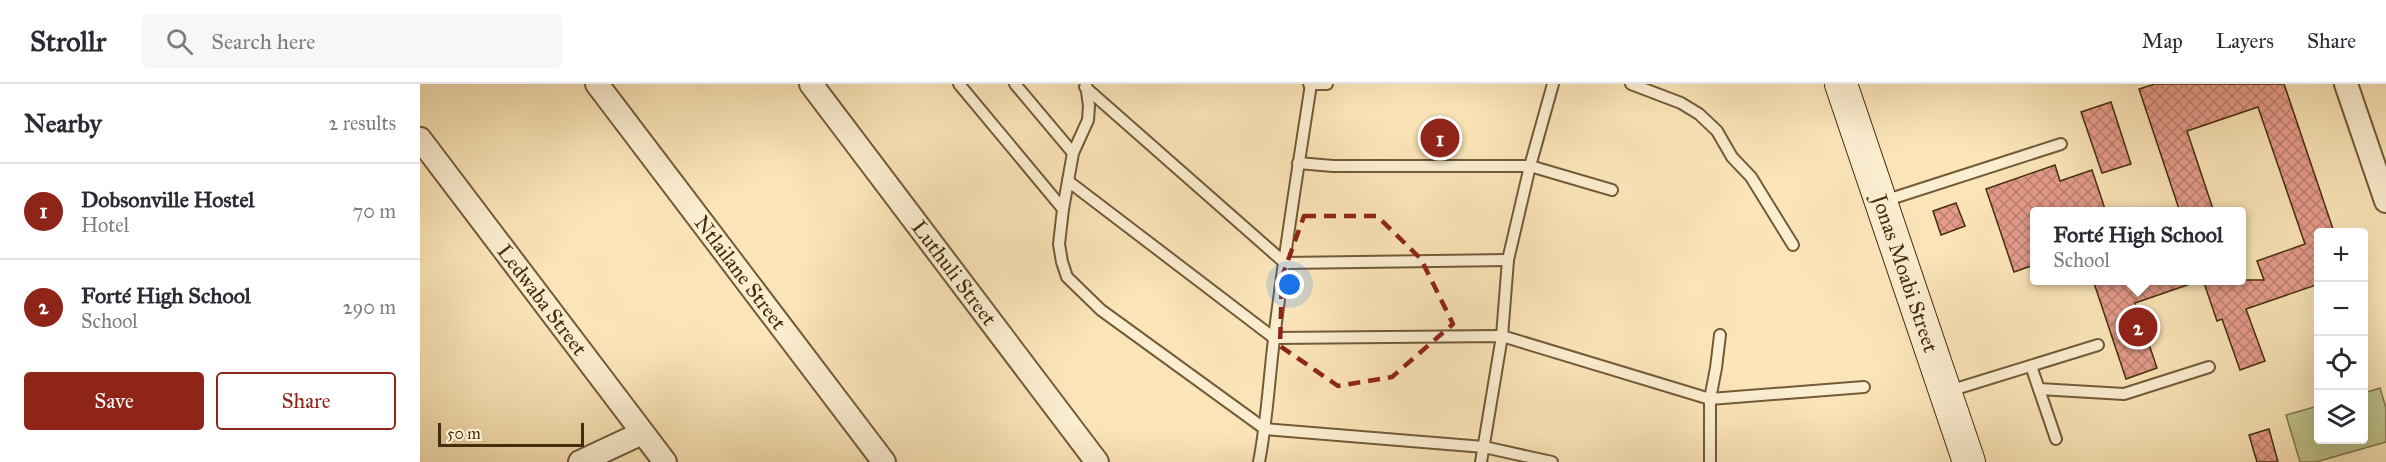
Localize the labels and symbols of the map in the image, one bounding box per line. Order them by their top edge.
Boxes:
pin: 1 [1420,116,1460,160]
street label: Jonas Moabi Street [1866,189,1944,356]
street label: Ntlailane Street [689,210,792,335]
street label: Luthuli Street [906,215,1002,331]
street label: Ledwaba Street [491,239,593,361]
your location [1275,270,1304,299]
pin: 2 [2118,304,2158,350]
scale bar [438,420,584,448]

